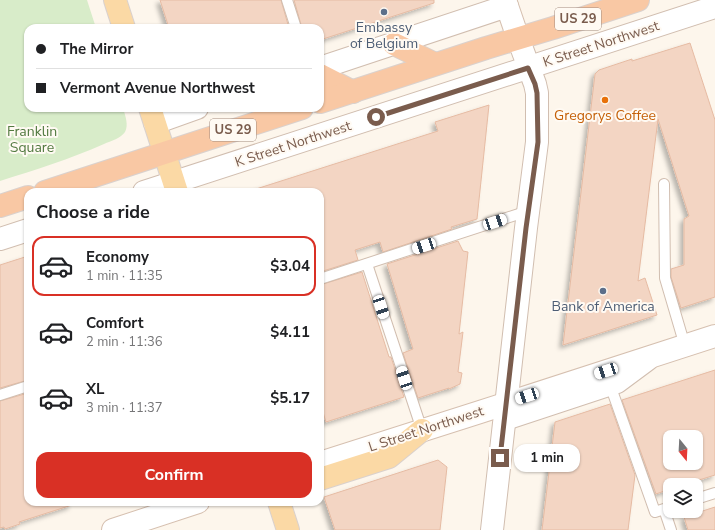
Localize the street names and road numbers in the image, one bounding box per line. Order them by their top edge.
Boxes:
road number: US 29 [555,8,601,30]
street label: K Street Northwest [540,16,662,72]
street label: K Street Northwest [232,116,354,172]
road number: US 29 [210,119,256,141]
street label: L Street Northwest [366,401,486,457]

